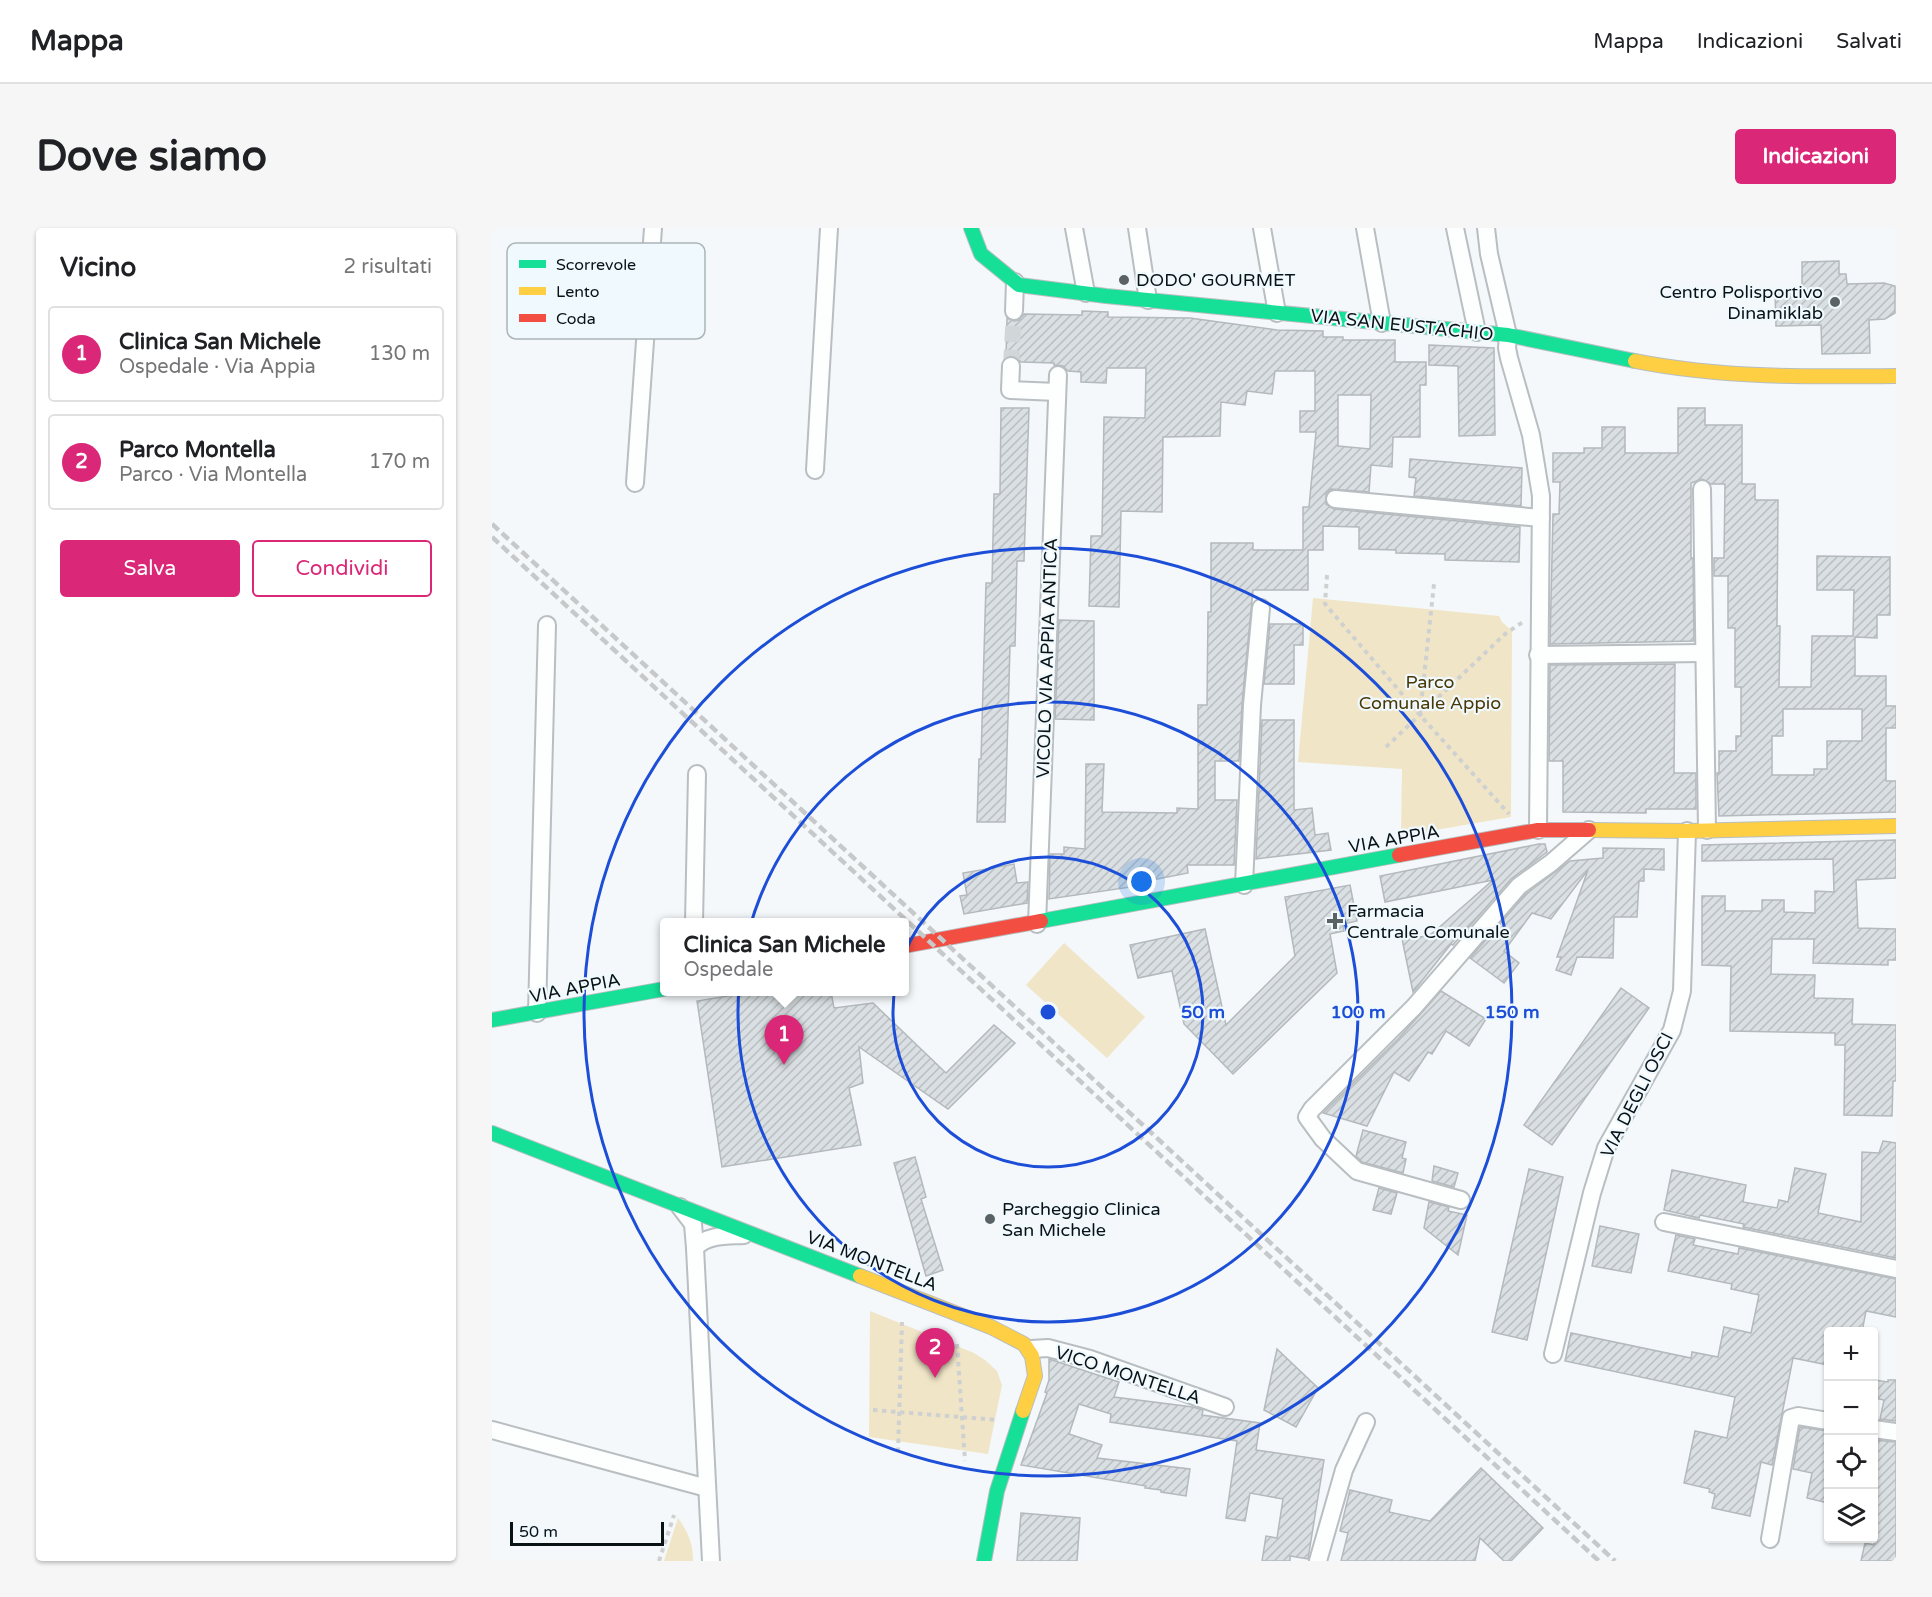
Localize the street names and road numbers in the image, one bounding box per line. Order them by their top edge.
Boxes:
street label: VIA SAN EUSTACHIO [1309,304,1495,346]
street label: VICOLO VIA APPIA ANTICA [1032,537,1062,779]
street label: VIA APPIA [1347,820,1441,858]
street label: VIA APPIA [528,968,622,1008]
street label: VIA DEGLI OSCI [1596,1029,1678,1161]
street label: VIA MONTELLA [803,1226,941,1296]
street label: VICO MONTELLA [1052,1341,1204,1409]

